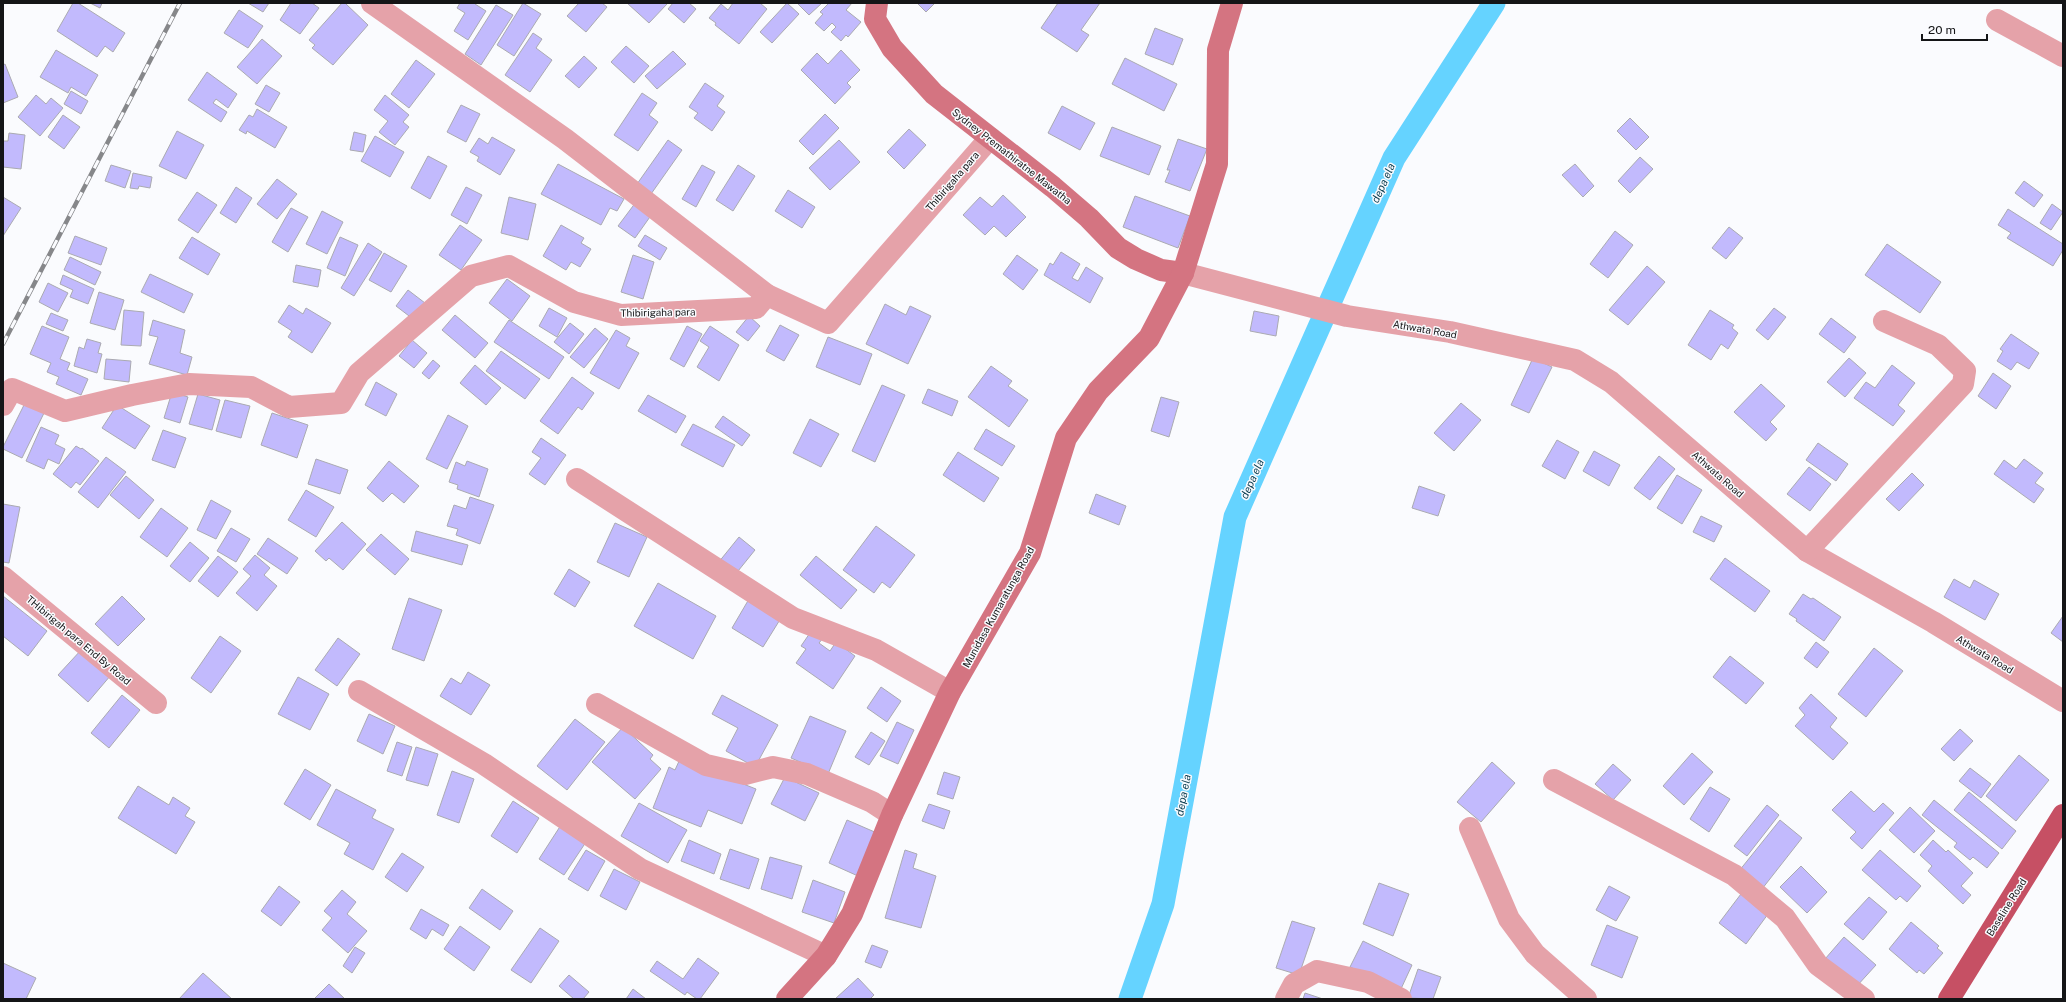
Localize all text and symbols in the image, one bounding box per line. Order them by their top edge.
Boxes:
scale bar [1922,16,1987,42]
text: 20 m [1928,23,1956,37]
street label: Sydney Premathiratne Mawatha [950,106,1074,206]
street label: Thibirigaha para [923,149,981,213]
water label: depa ela [1369,161,1397,205]
street label: Thibirigaha para [620,305,696,319]
street label: Athwata Road [1392,317,1458,341]
street label: Athwata Road [1690,448,1746,500]
water label: depa ela [1238,457,1266,501]
street label: Munidasa Kumaratunga Road [960,544,1036,669]
street label: THibirigah para End By Road [24,593,134,687]
street label: Athwata Road [1954,632,2016,676]
water label: depa ela [1173,773,1193,817]
street label: Baseline Road [1983,876,2029,938]

